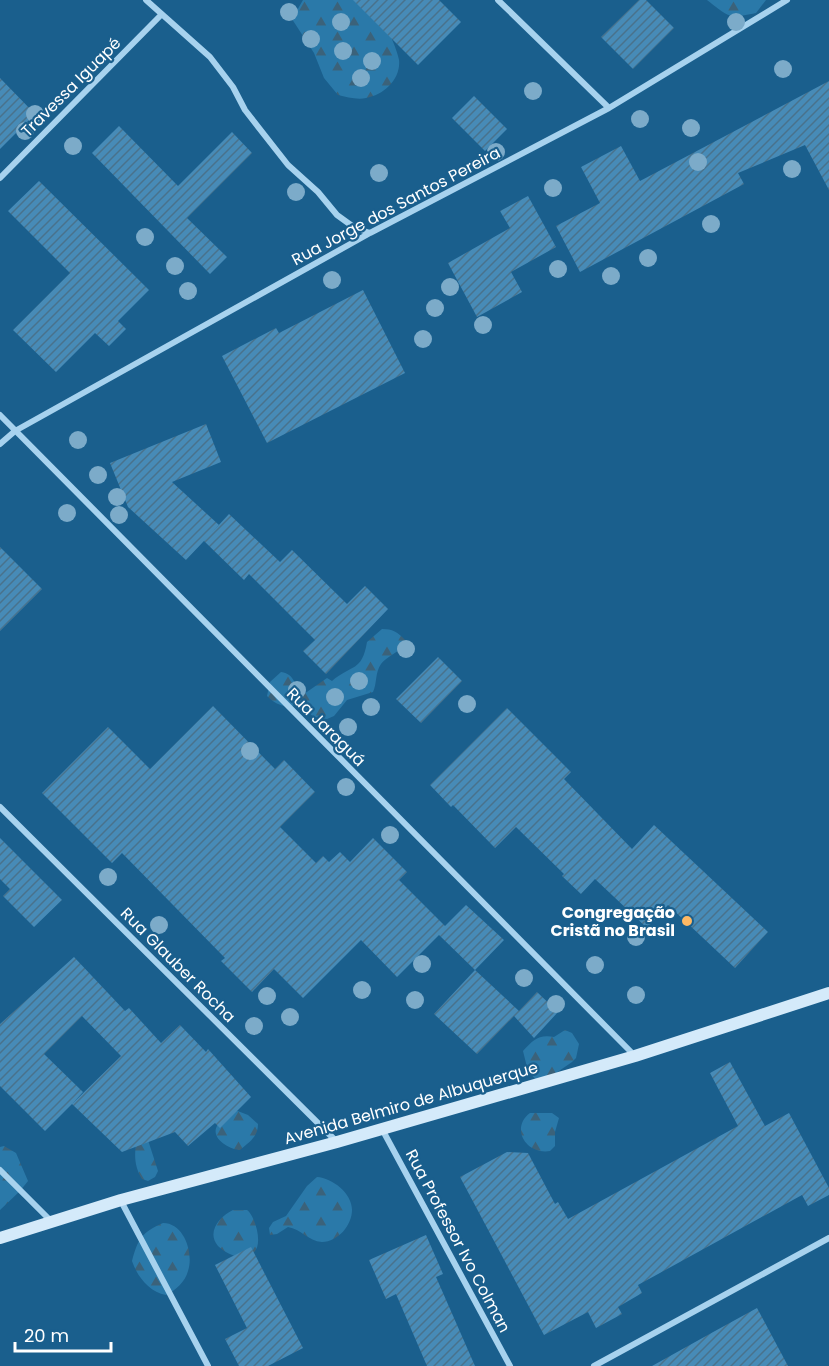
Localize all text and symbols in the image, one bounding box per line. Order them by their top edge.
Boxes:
street label: Travessa Iguapé [16,32,126,142]
street label: Rua Jorge dos Santos Pereira [288,141,504,271]
street label: Rua Jaraguá [281,682,371,772]
place label: Congregação Cristã no Brasil [551,901,675,942]
street label: Rua Glauber Rocha [115,902,241,1028]
marker: Congregação Cristã no Brasil [680,914,694,928]
street label: Avenida Belmiro de Albuquerque [281,1056,541,1150]
street label: Rua Professor Ivo Colman [400,1145,516,1337]
scale bar [15,1315,111,1353]
text: 20 m [24,1323,69,1348]

